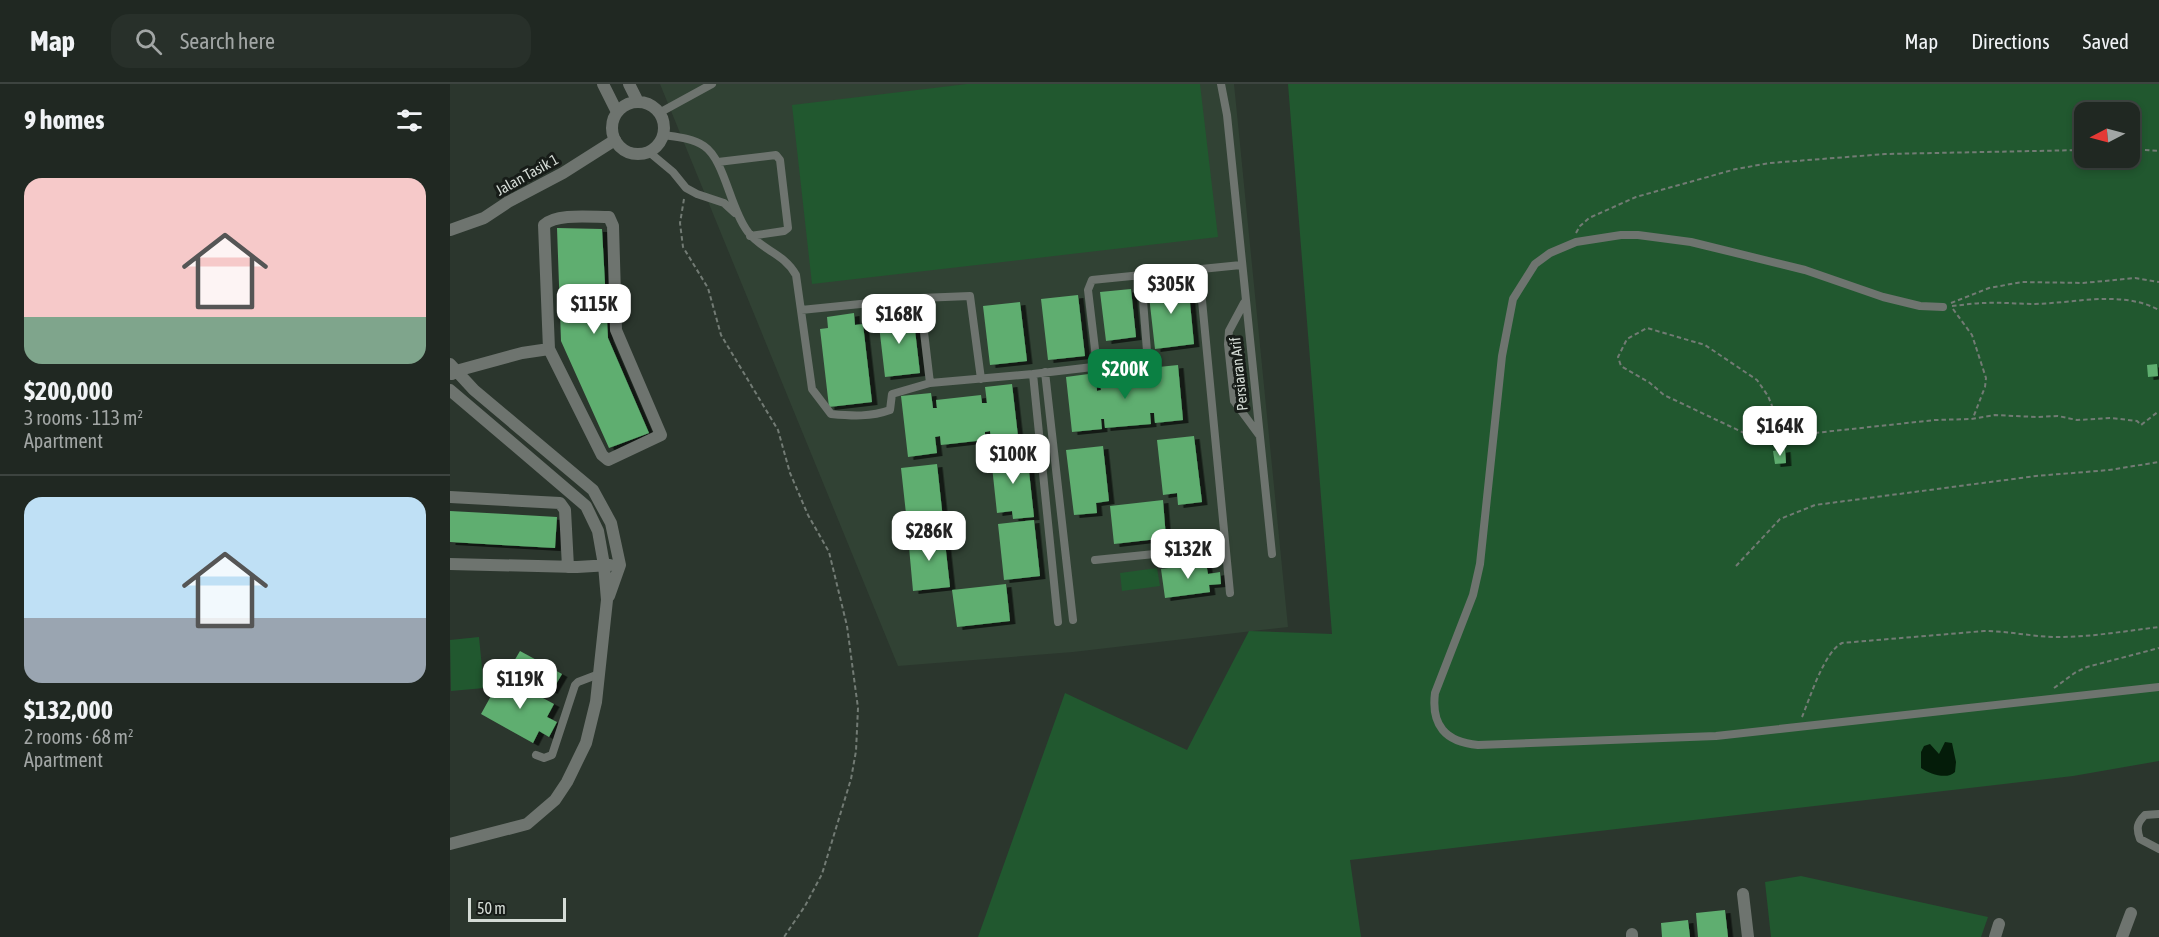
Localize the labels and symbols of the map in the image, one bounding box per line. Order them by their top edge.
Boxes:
north arrow [2074,102,2140,168]
street label: Jalan Tasik 1 [492,150,561,199]
pin: $305K [1129,264,1213,315]
pin: $115K [552,284,636,335]
pin: $168K [857,294,941,345]
street label: Persiaran Arif [1226,336,1251,412]
pin: $200K [1083,349,1167,400]
pin: $164K [1738,406,1822,457]
pin: $100K [971,434,1055,485]
pin: $286K [887,511,971,562]
pin: $132K [1146,529,1230,580]
pin: $119K [478,659,562,710]
scale bar [468,895,566,922]

